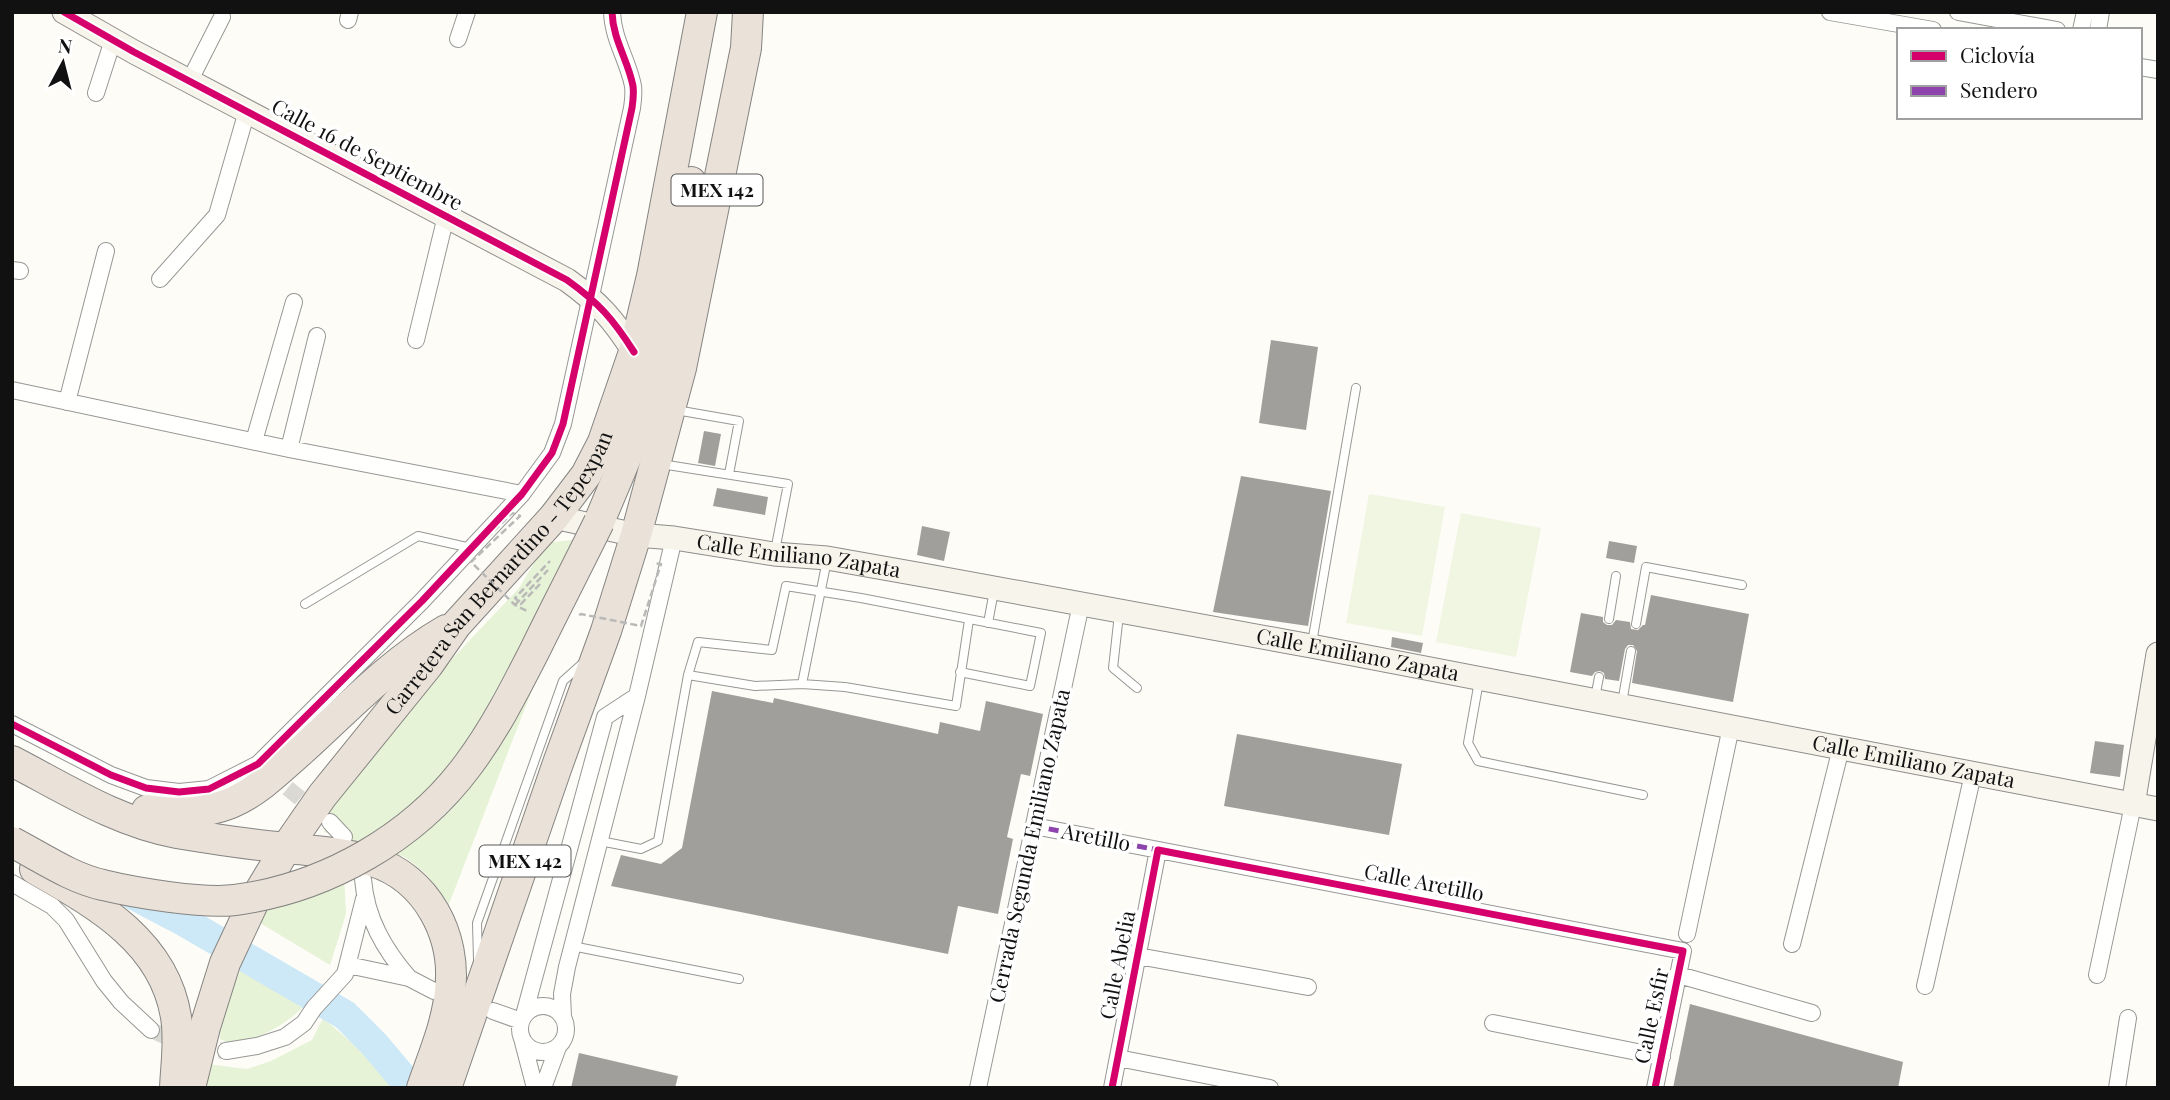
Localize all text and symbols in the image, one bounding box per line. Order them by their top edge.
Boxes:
north arrow [28,28,98,98]
legend [1897,28,2142,119]
text: N [57,31,74,59]
text: Ciclovía [1960,40,2035,68]
text: Sendero [1960,75,2038,103]
street label: Calle 16 de Septiembre [267,91,468,216]
road number: MEX 142 [672,174,762,206]
street label: Carretera San Bernardino - Tepexpan [377,427,618,720]
street label: Calle Emiliano Zapata [695,526,904,583]
street label: Calle Emiliano Zapata [1254,620,1462,686]
street label: Cerrada Segunda Emiliano Zapata [981,686,1075,1005]
street label: Calle Emiliano Zapata [1810,727,2018,793]
street label: Aretillo [1059,815,1133,856]
road number: MEX 142 [480,846,570,876]
street label: Calle Aretillo [1362,856,1487,906]
street label: Calle Abelia [1092,907,1140,1021]
street label: Calle Esfir [1626,965,1674,1066]

